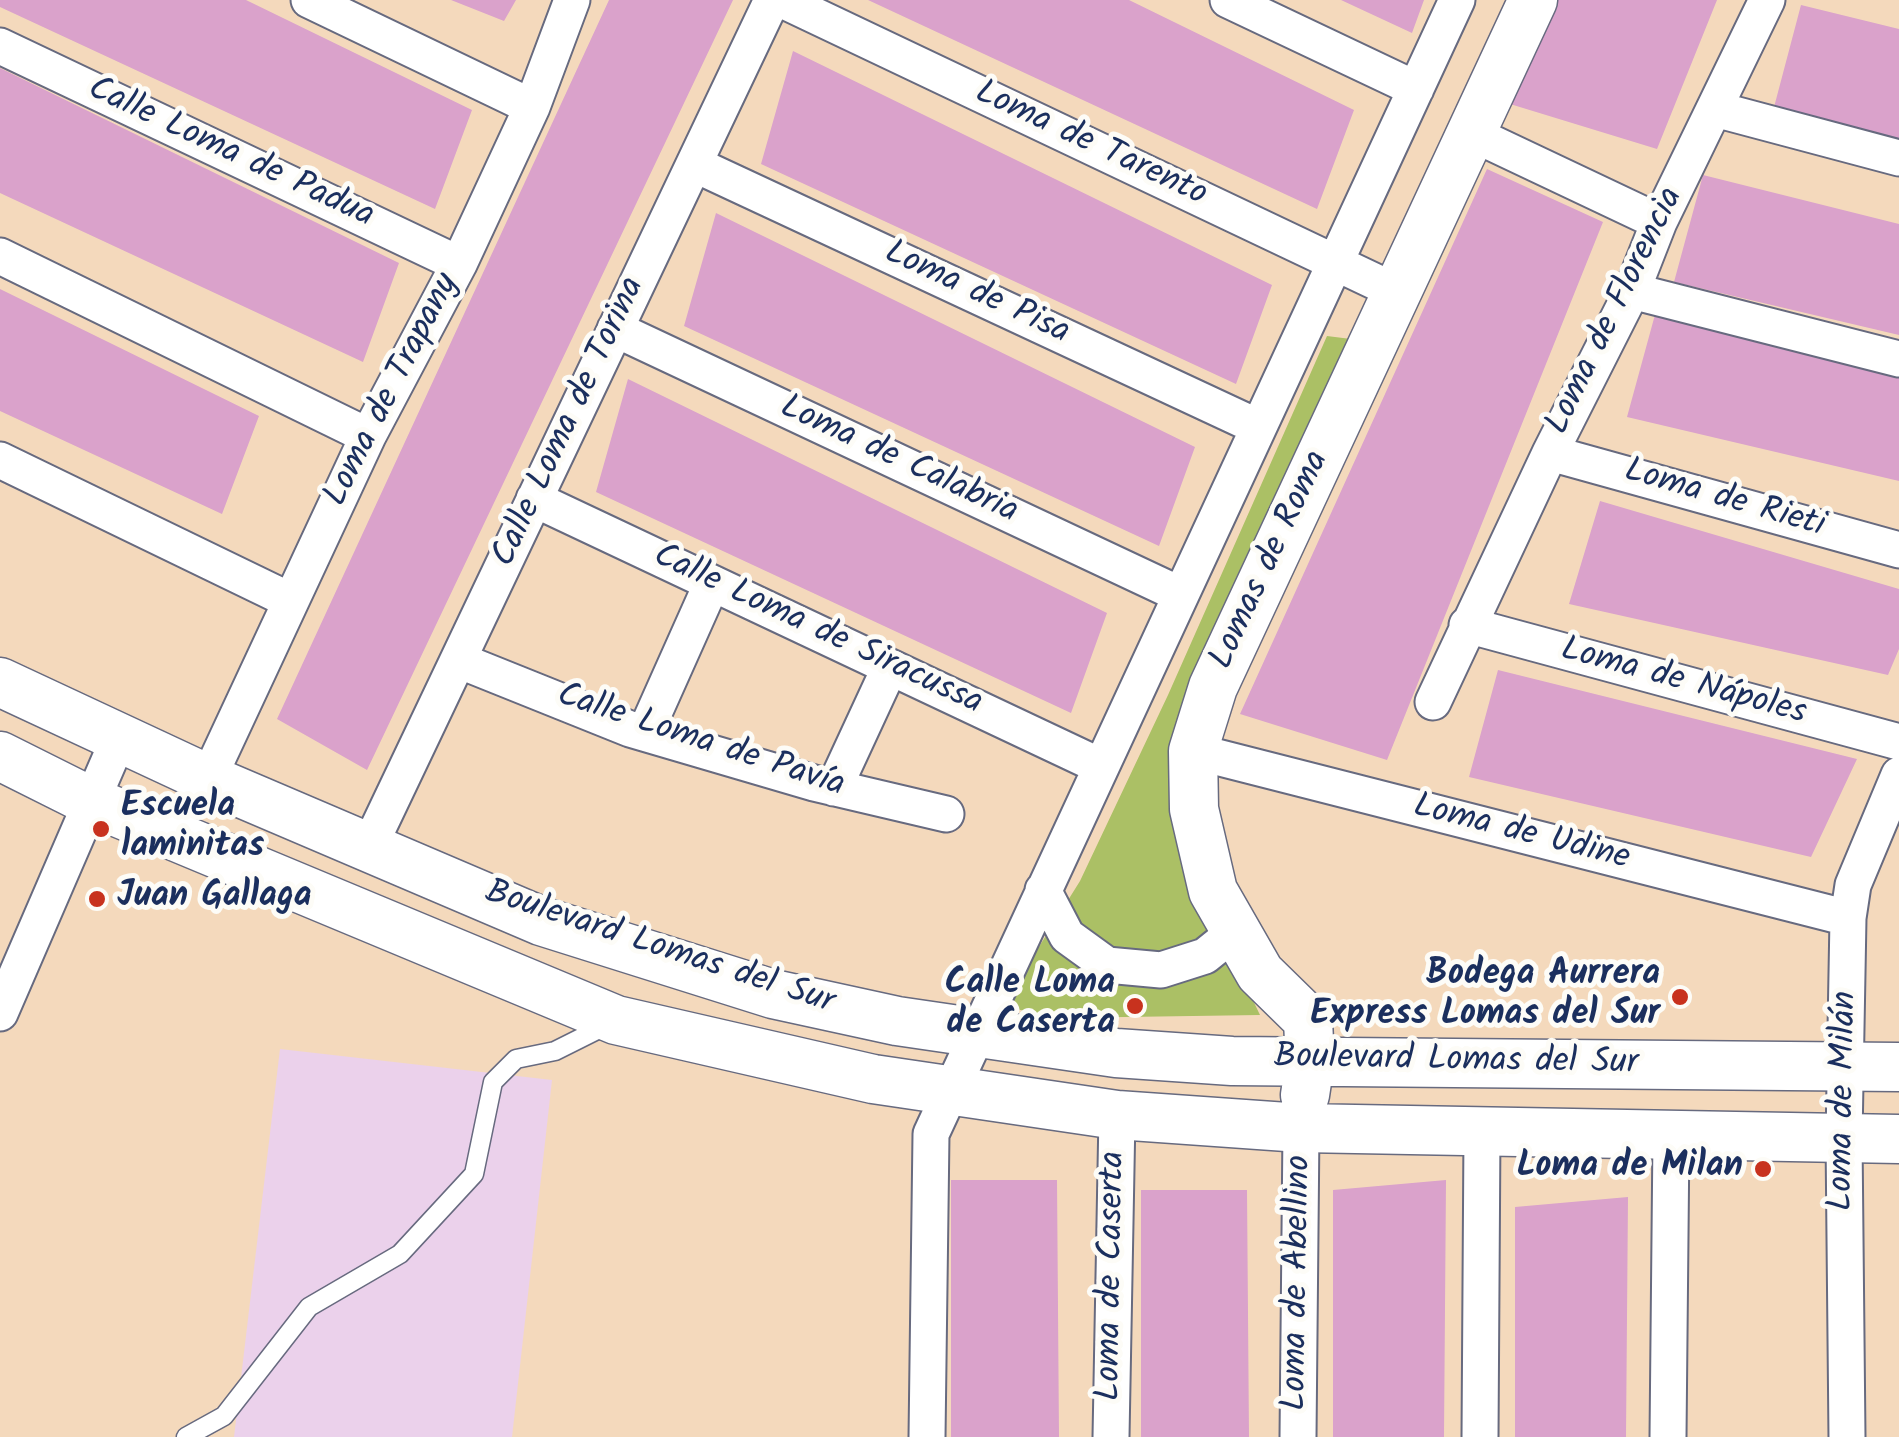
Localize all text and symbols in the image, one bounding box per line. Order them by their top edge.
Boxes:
street label: Calle Loma de Padua [80,70,380,240]
street label: Loma de Tarento [967,74,1213,218]
street label: Loma de Florencia [1539,182,1695,442]
street label: Loma de Pisa [877,234,1075,356]
street label: Loma de Trapany [317,268,471,514]
street label: Calle Loma de Torina [486,272,656,574]
street label: Loma de Calabria [772,389,1024,535]
street label: Lomas de Roma [1203,445,1341,677]
street label: Loma de Rieti [1619,452,1829,550]
street label: Calle Loma de Siracussa [646,537,988,727]
street label: Loma de Nápoles [1556,631,1810,737]
street label: Calle Loma de Pavía [551,677,849,809]
place label: Escuela laminitas [121,788,264,870]
street label: Loma de Udine [1408,788,1634,882]
marker: Escuela laminitas [90,818,112,840]
street label: Boulevard Lomas del Sur [479,874,839,1026]
place label: Juan Gallaga [117,878,312,920]
marker: Juan Gallaga [86,888,108,910]
place label: Bodega Aurrera Express Lomas del Sur [1310,956,1660,1038]
place label: Calle Loma de Caserta [945,965,1115,1047]
marker: Bodega Aurrera Express Lomas del Sur [1669,986,1691,1008]
street label: Loma de Milán [1823,991,1869,1211]
marker: Calle Loma de Caserta [1124,995,1146,1017]
street label: Boulevard Lomas del Sur [1273,1039,1639,1087]
place label: Loma de Milan [1516,1148,1743,1190]
street label: Loma de Caserta [1091,1151,1137,1401]
street label: Loma de Abellino [1277,1155,1323,1411]
marker: Loma de Milan [1752,1158,1774,1180]

